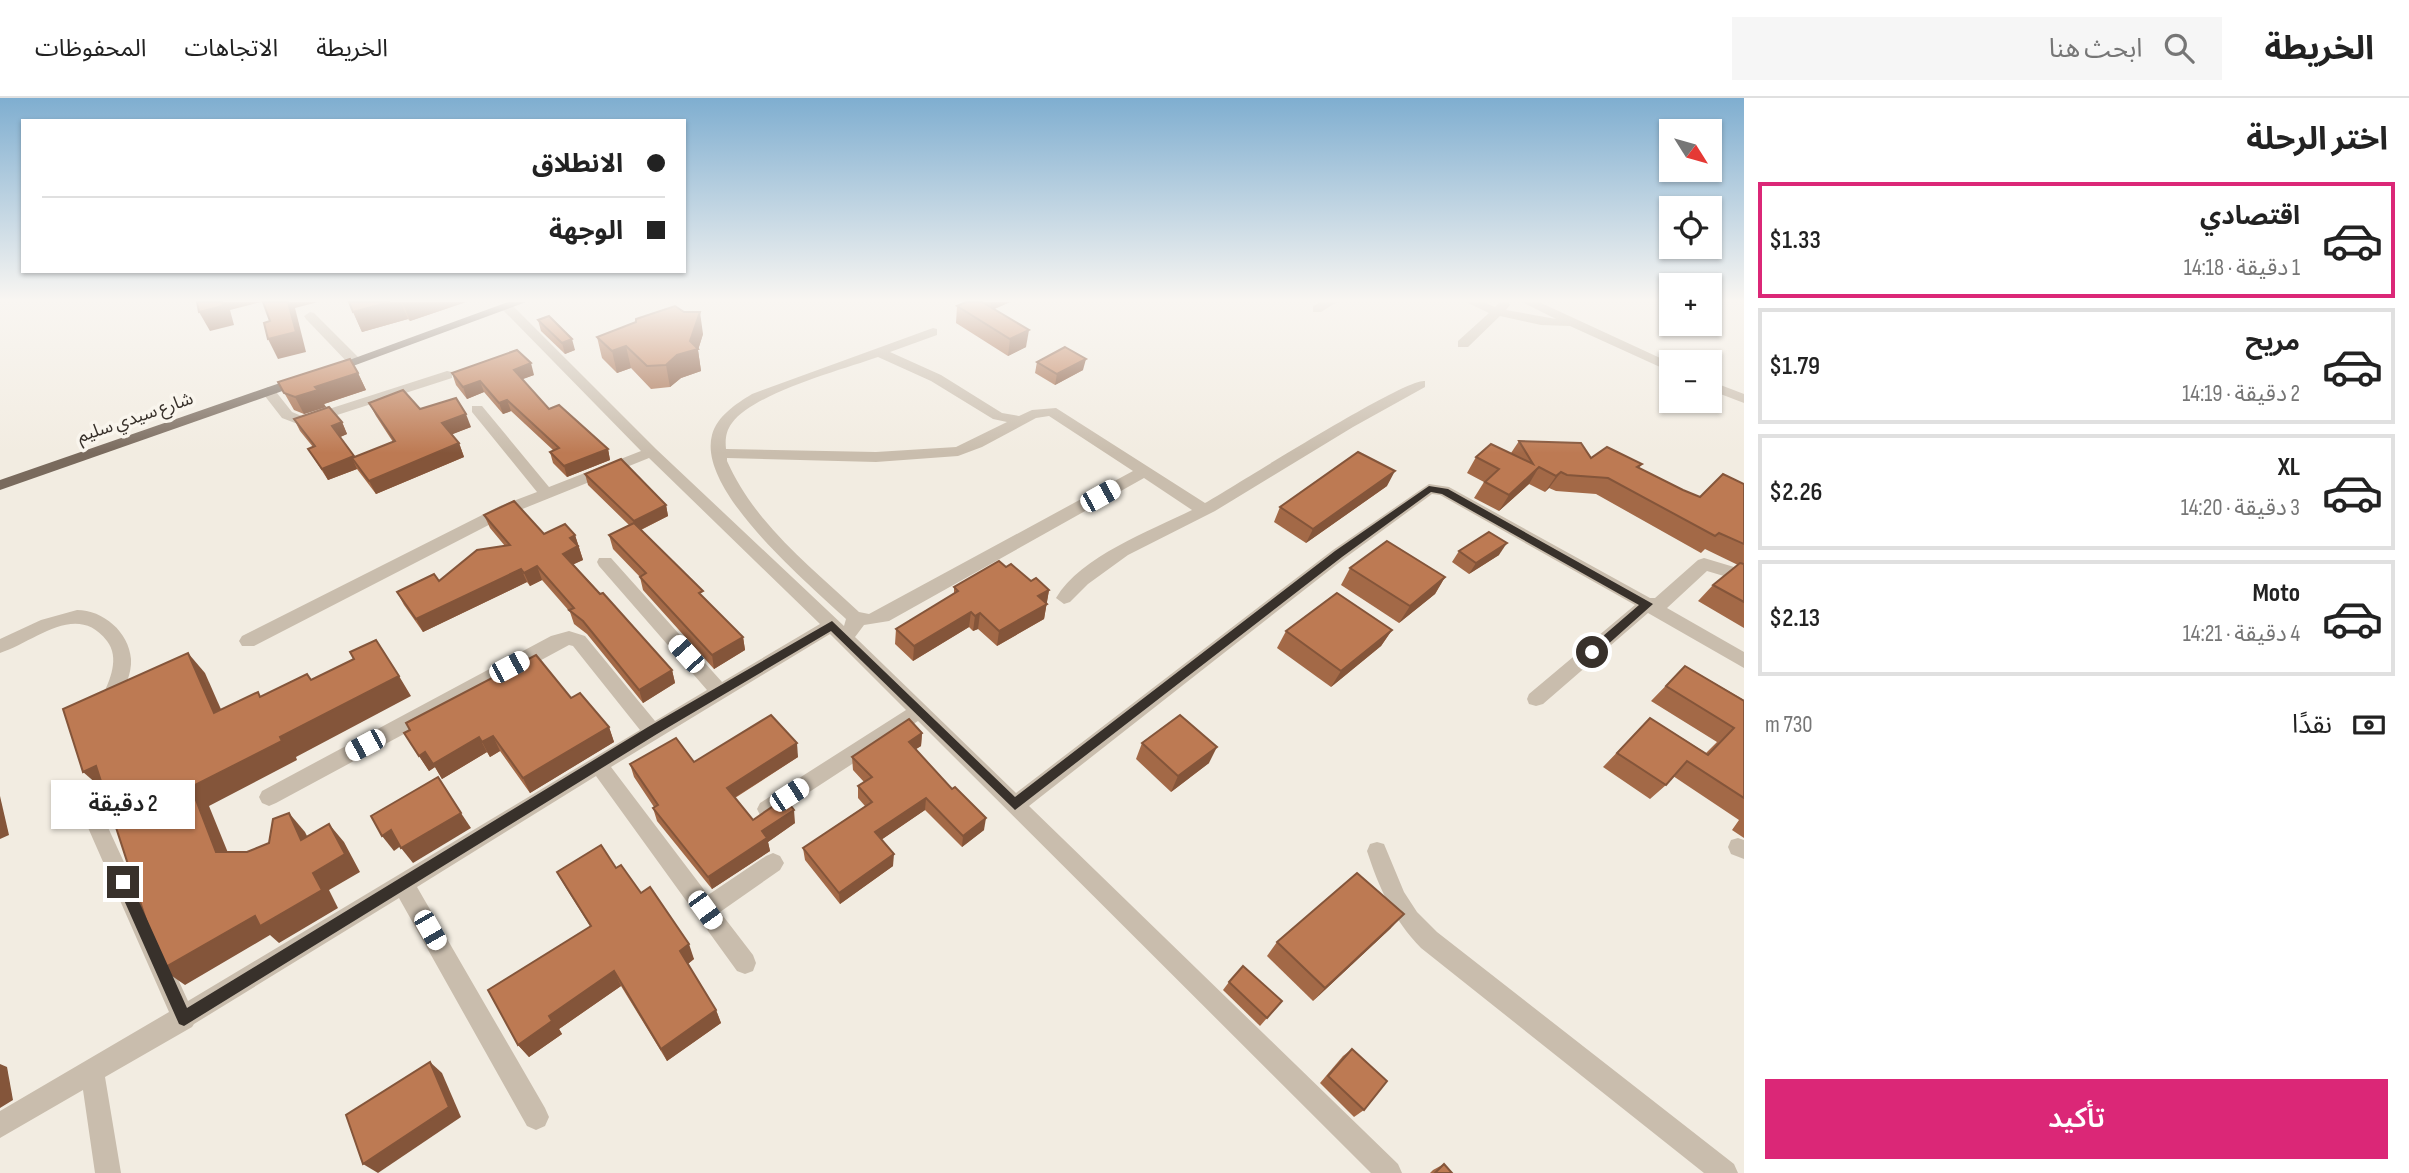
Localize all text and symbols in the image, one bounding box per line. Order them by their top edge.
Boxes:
search box [1732,17,2222,80]
icon: search [2160,29,2198,67]
text: الخريطة [2264,29,2374,69]
text: المحفوظات [35,34,146,63]
text: الاتجاهات [184,34,278,63]
text: الخريطة [316,34,388,63]
text: ابحث هنا [2049,34,2142,65]
north arrow [1659,119,1722,182]
map controls [1659,119,1722,413]
text: اختر الرحلة [2246,120,2388,159]
text: الانطلاق [532,149,623,180]
button: locate [1659,196,1722,259]
text: اقتصادي [2200,201,2300,232]
icon: car [2321,209,2384,272]
text: الوجهة [549,216,623,247]
text: $1.33 [1769,225,1821,256]
text: 1 دقيقة · 14:18 [2184,254,2300,282]
button: + [1659,273,1722,336]
text: مريح [2245,327,2300,358]
icon: car [2321,335,2384,398]
button: − [1659,350,1722,413]
text: $1.79 [1769,351,1820,382]
text: 2 دقيقة · 14:19 [2182,380,2300,408]
street label: شارع سيدي سليم [74,388,197,450]
text: XL [2278,452,2300,483]
icon: car [2321,461,2384,524]
car [1077,477,1124,515]
text: $2.26 [1769,477,1822,508]
text: 3 دقيقة · 14:20 [2181,494,2300,522]
text: Moto [2252,578,2300,609]
icon: car [2321,587,2384,650]
text: $2.13 [1769,603,1820,634]
text: 4 دقيقة · 14:21 [2183,620,2300,648]
car [665,631,708,677]
route start [1576,636,1608,668]
car [486,648,533,686]
icon: cash [2350,706,2388,744]
text: نقدًا [2292,710,2332,741]
text: 730 m [1765,711,1813,739]
car [342,726,389,764]
car [766,775,813,815]
callout: 2 دقيقة [51,780,195,830]
text: 2 دقيقة [88,790,158,818]
route end [107,866,139,898]
car [685,887,726,933]
car [411,907,450,953]
button: تأكيد [1765,1079,2388,1159]

